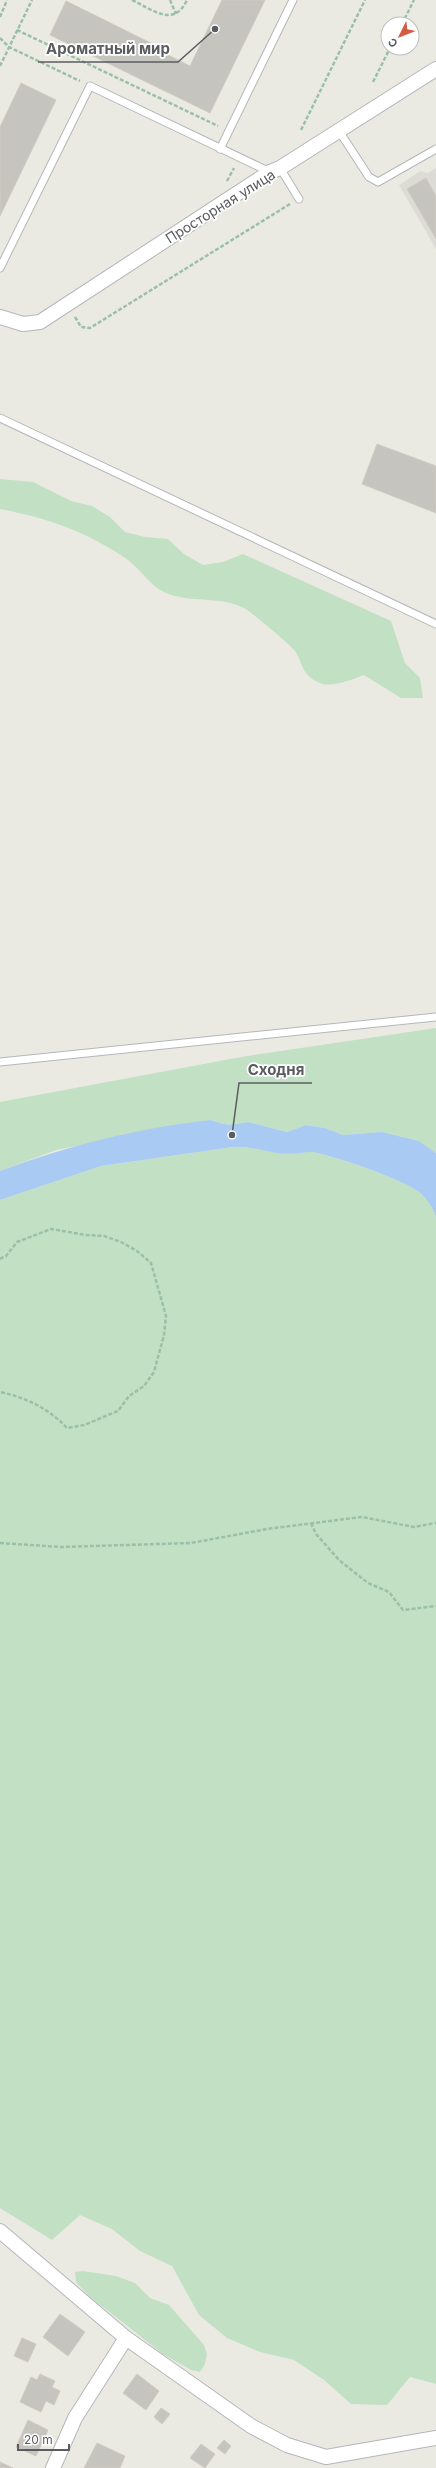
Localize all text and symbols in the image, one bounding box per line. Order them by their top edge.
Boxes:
north arrow [380,16,420,56]
callout: Ароматный мир [38,35,178,62]
text: С [385,35,401,51]
text: Ароматный мир [46,39,170,58]
street label: Просторная улица [162,165,278,247]
callout: Сходня [239,1056,312,1083]
text: Сходня [248,1060,304,1079]
scale bar [18,2426,69,2452]
text: 20 m [24,2432,53,2447]

